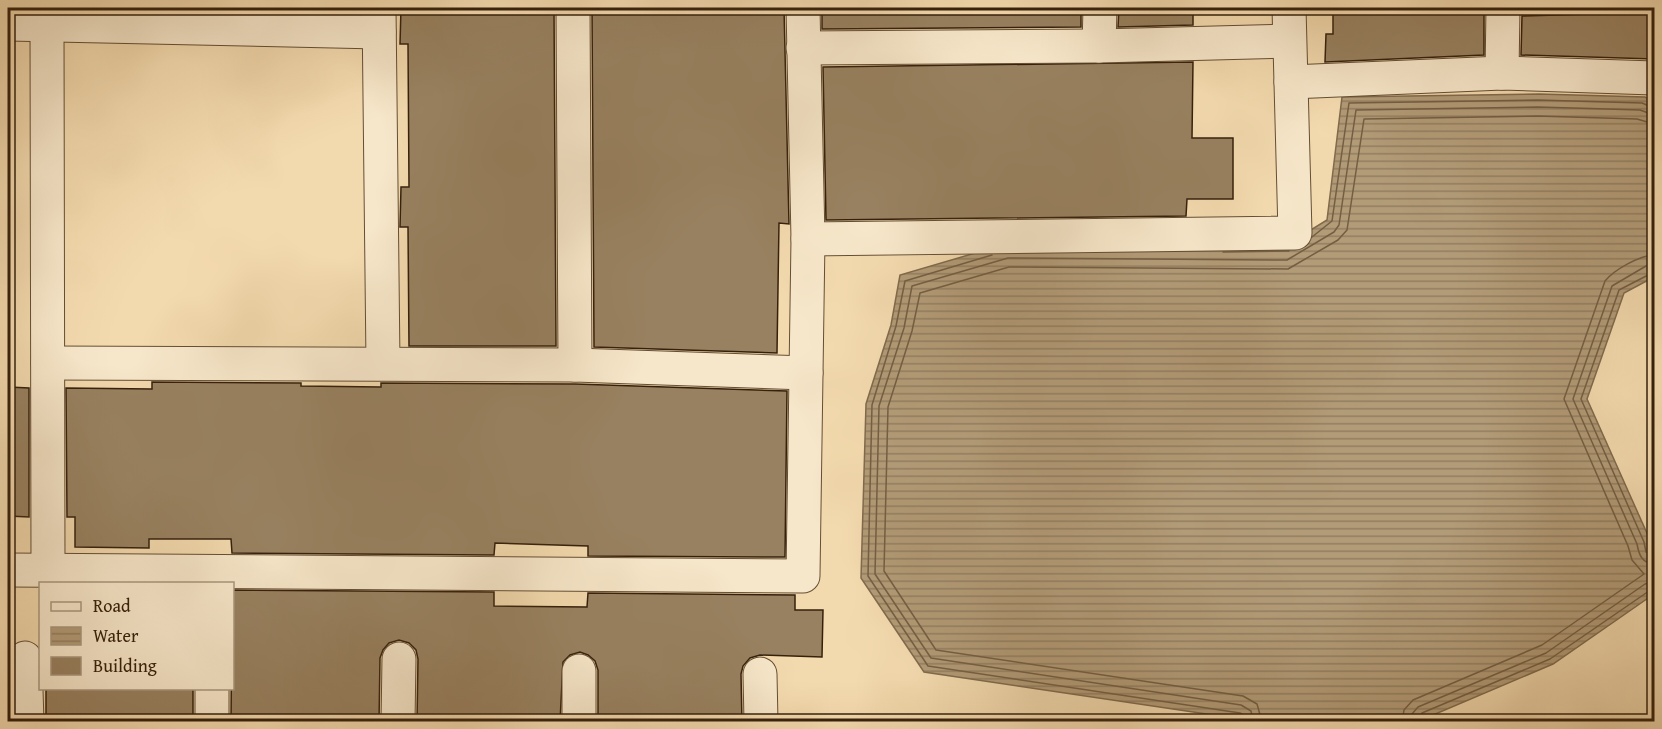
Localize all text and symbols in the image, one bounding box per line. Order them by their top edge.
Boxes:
legend [39,582,234,690]
text: Road [93,592,131,619]
text: Water [93,622,139,649]
text: Building [93,652,157,679]

